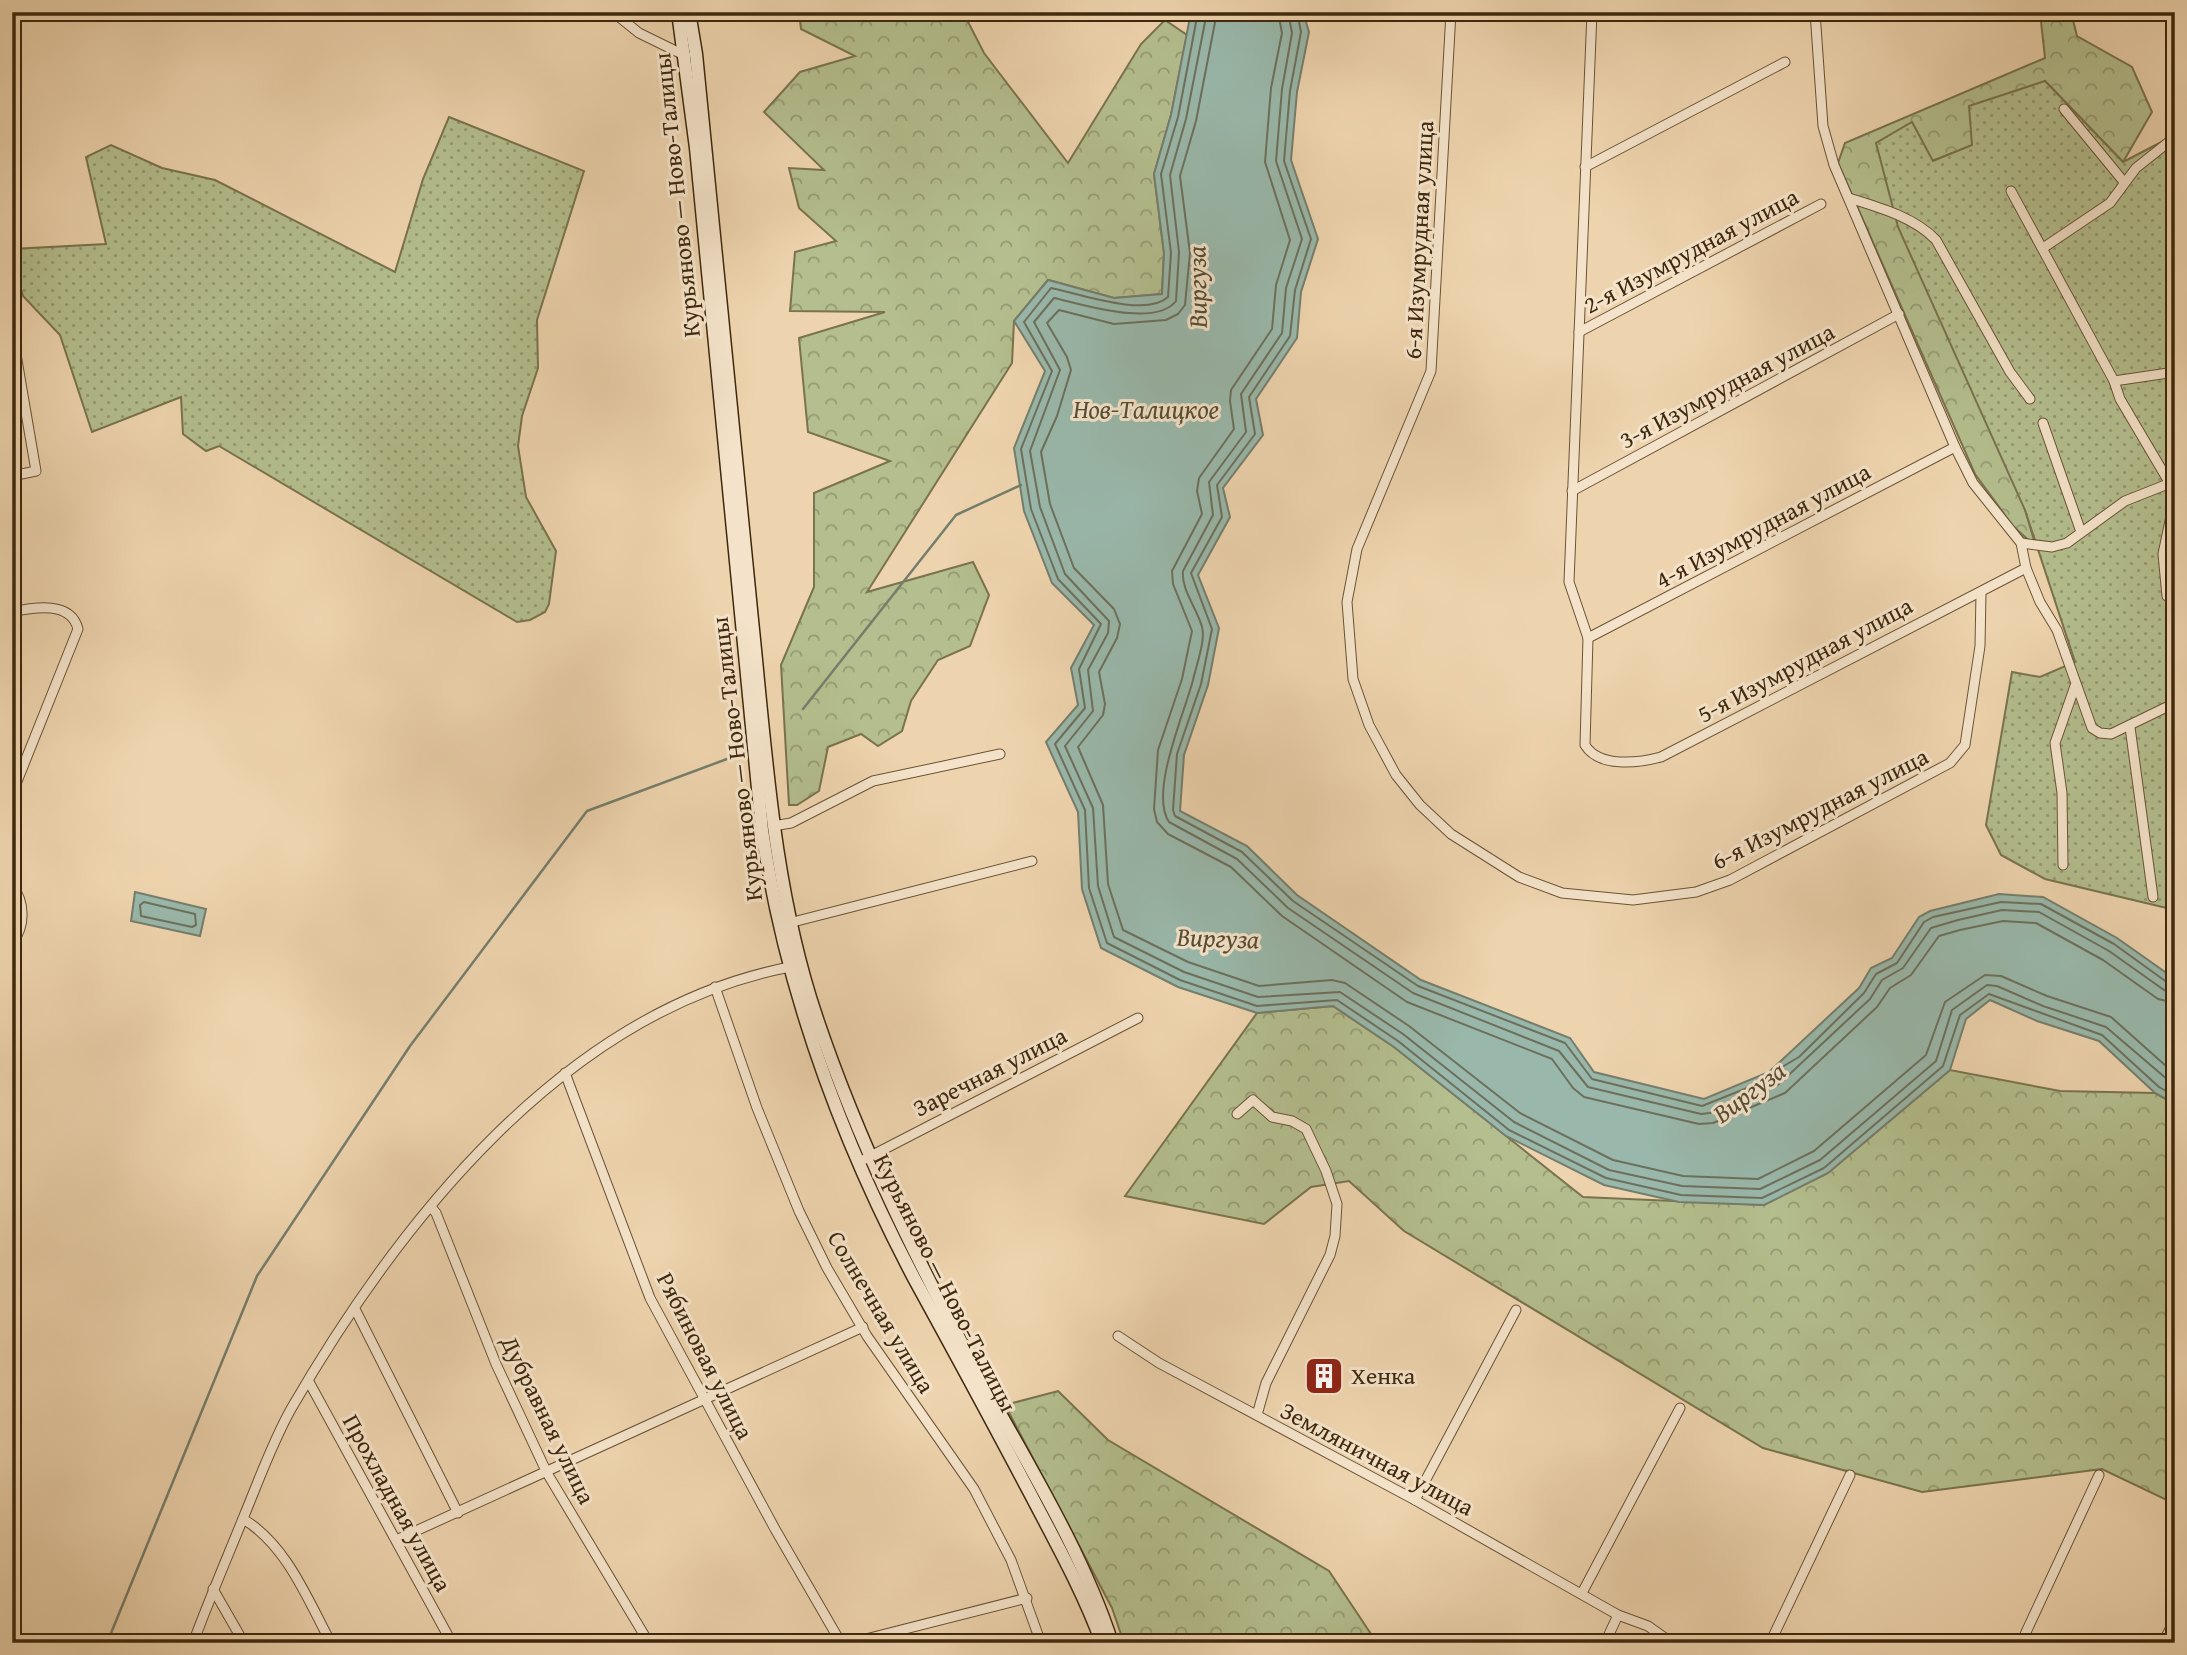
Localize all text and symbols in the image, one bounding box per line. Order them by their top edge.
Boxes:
street label: Курьяново — Ново-Талицы [644,51,709,339]
street label: 6-я Изумрудная улица [1395,119,1442,360]
street label: 2-я Изумрудная улица [1577,179,1805,322]
water label: Виргуза [1176,246,1217,329]
street label: 3-я Изумрудная улица [1613,314,1841,457]
water label: Нов-Талицкое [1073,389,1219,428]
street label: 4-я Изумрудная улица [1649,454,1877,597]
street label: 5-я Изумрудная улица [1691,588,1919,731]
street label: Курьяново — Ново-Талицы [702,615,771,903]
street label: 6-я Изумрудная улица [1705,738,1935,878]
water label: Виргуза [1175,917,1260,958]
street label: Заречная улица [907,1017,1073,1125]
water label: Виргуза [1703,1051,1793,1133]
street label: Курьяново — Ново-Талицы [865,1147,1026,1418]
street label: Солнечная улица [819,1224,944,1400]
street label: Рябиновая улица [648,1266,763,1446]
street label: Дубравная улица [492,1329,605,1510]
building icon: Хенка [1303,1355,1345,1397]
place label: Хенка [1351,1358,1416,1393]
street label: Земляничная улица [1274,1393,1481,1525]
street label: Прохладная улица [334,1408,461,1598]

